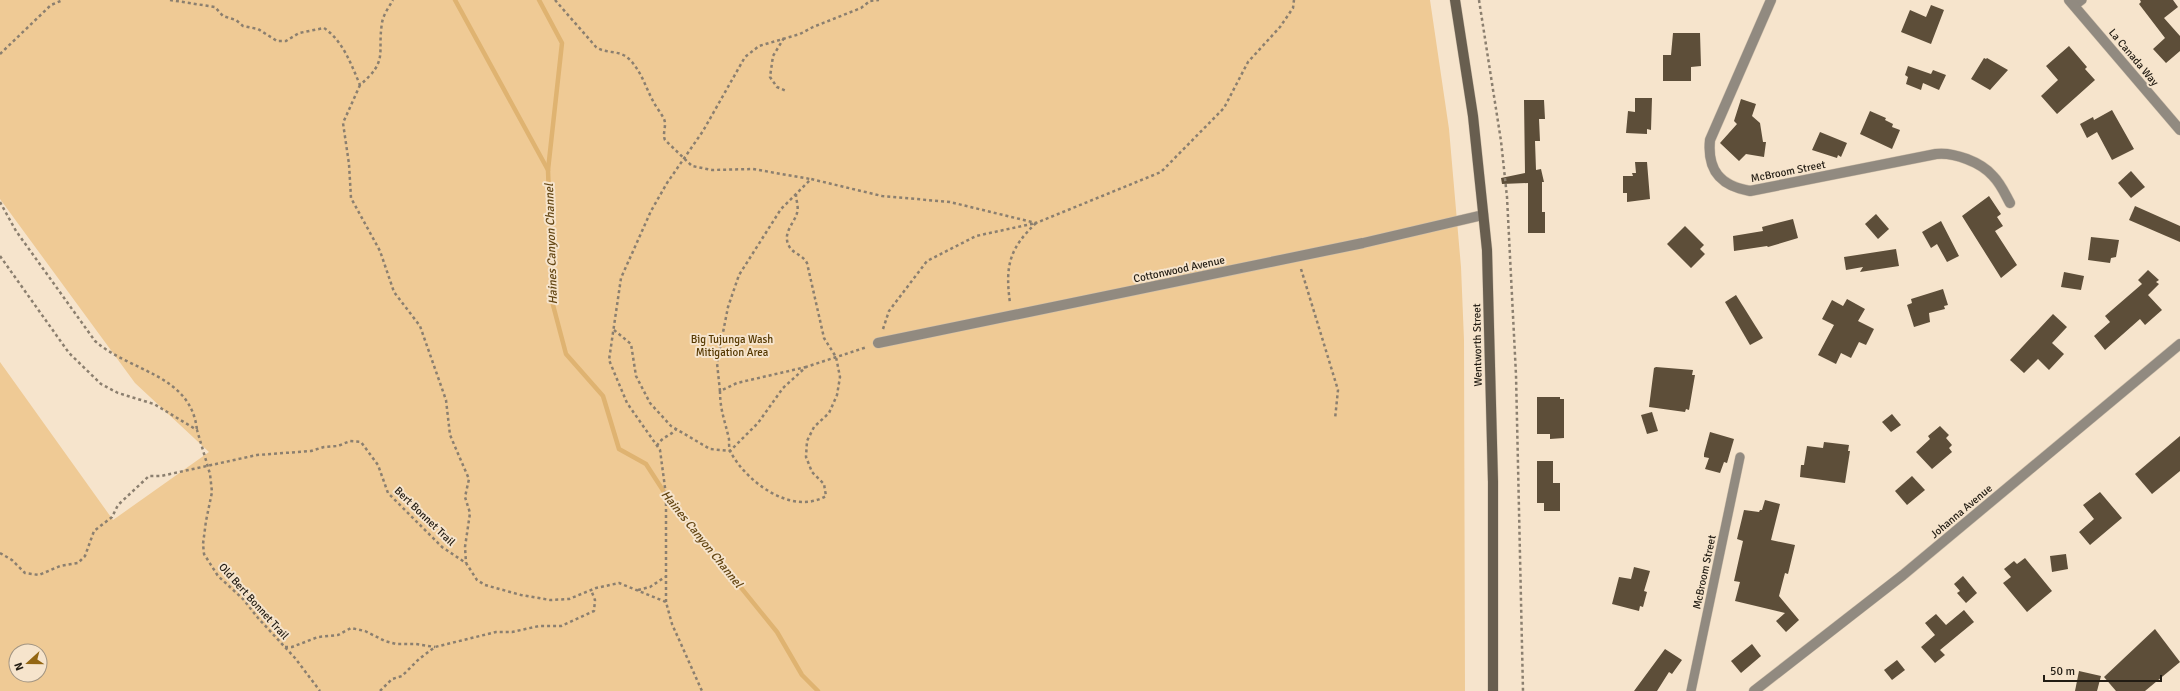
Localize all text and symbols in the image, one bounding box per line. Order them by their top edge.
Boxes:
street label: La Canada Way [2106,26,2162,89]
street label: McBroom Street [1750,158,1827,185]
water label: Haines Canyon Channel [542,182,561,305]
street label: Cottonwood Avenue [1132,253,1226,286]
street label: Wentworth Street [1470,303,1485,387]
park label: Big Tujunga Wash Mitigation Area [691,333,773,359]
street label: Johanna Avenue [1928,482,1995,541]
street label: Bert Bonnet Trail [392,484,458,549]
water label: Haines Canyon Channel [658,488,746,592]
street label: McBroom Street [1690,534,1719,610]
street label: Old Bert Bonnet Trail [216,561,291,642]
north arrow [8,643,48,683]
scale bar [2044,657,2161,683]
text: N [12,661,27,672]
text: 50 m [2050,664,2075,679]

